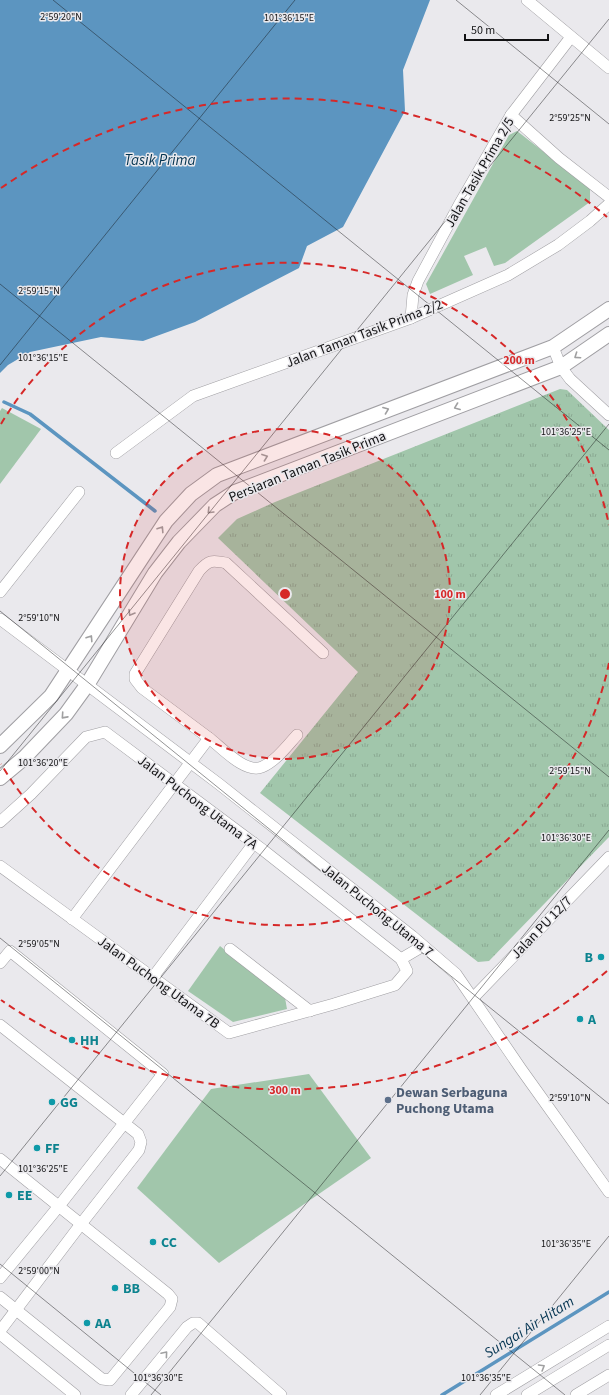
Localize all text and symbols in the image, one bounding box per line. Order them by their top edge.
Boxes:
text: 2°59'20"N [40,10,82,24]
text: 101°36'15"E [264,11,314,25]
scale bar [465,16,548,42]
text: 50 m [471,22,495,39]
text: 2°59'25"N [549,111,591,125]
street label: Jalan Tasik Prima 2/5 [440,114,520,231]
water label: Tasik Prima [124,150,196,171]
text: 2°59'15"N [18,284,60,298]
street label: Jalan Taman Tasik Prima 2/2 [283,295,446,373]
text: 101°36'15"E [18,351,68,365]
one-way arrow [574,351,581,358]
text: 200 m [503,352,535,369]
one-way arrow [454,402,461,410]
one-way arrow [383,407,390,415]
text: 101°36'25"E [541,425,591,439]
street label: Persiaran Taman Tasik Prima [226,426,389,508]
one-way arrow [261,453,268,462]
one-way arrow [207,506,214,514]
one-way arrow [156,526,163,533]
text: 100 m [434,586,466,603]
centre of rings [278,587,292,601]
one-way arrow [128,609,135,616]
text: 2°59'10"N [18,611,60,625]
one-way arrow [85,635,92,642]
one-way arrow [61,711,68,719]
street label: Jalan Puchong Utama 7A [133,751,262,855]
text: 101°36'20"E [18,756,68,770]
text: 2°59'15"N [549,764,591,778]
text: 101°36'30"E [541,831,591,845]
street label: Jalan Puchong Utama 7 [317,859,437,962]
street label: Jalan PU 12/7 [507,892,577,964]
street label: Jalan Puchong Utama 7B [93,932,224,1034]
text: 2°59'05"N [18,937,60,951]
place label: B [585,948,594,968]
marker: B [596,952,606,962]
place label: A [587,1010,597,1030]
marker: A [575,1014,585,1024]
place label: HH [80,1031,99,1051]
marker: HH [67,1035,77,1045]
text: 300 m [269,1082,301,1099]
place label: Dewan Serbaguna Puchong Utama [396,1083,508,1119]
text: 2°59'10"N [549,1091,591,1105]
place label: GG [60,1093,78,1113]
marker: Dewan Serbaguna Puchong Utama [383,1095,393,1105]
marker: GG [47,1097,57,1107]
place label: FF [45,1139,60,1159]
marker: FF [32,1143,42,1153]
text: 101°36'25"E [18,1162,68,1176]
place label: EE [17,1186,32,1206]
marker: EE [4,1190,14,1200]
place label: CC [161,1233,177,1253]
marker: CC [148,1237,158,1247]
text: 101°36'35"E [541,1237,591,1251]
text: 2°59'00"N [18,1264,60,1278]
place label: BB [123,1279,140,1299]
marker: BB [110,1283,120,1293]
water label: Sungai Air Hitam [480,1291,578,1364]
place label: AA [94,1314,112,1334]
marker: AA [82,1318,92,1328]
one-way arrow [160,1352,167,1359]
one-way arrow [538,1365,545,1372]
text: 101°36'30"E [133,1371,183,1385]
text: 101°36'35"E [461,1371,511,1385]

